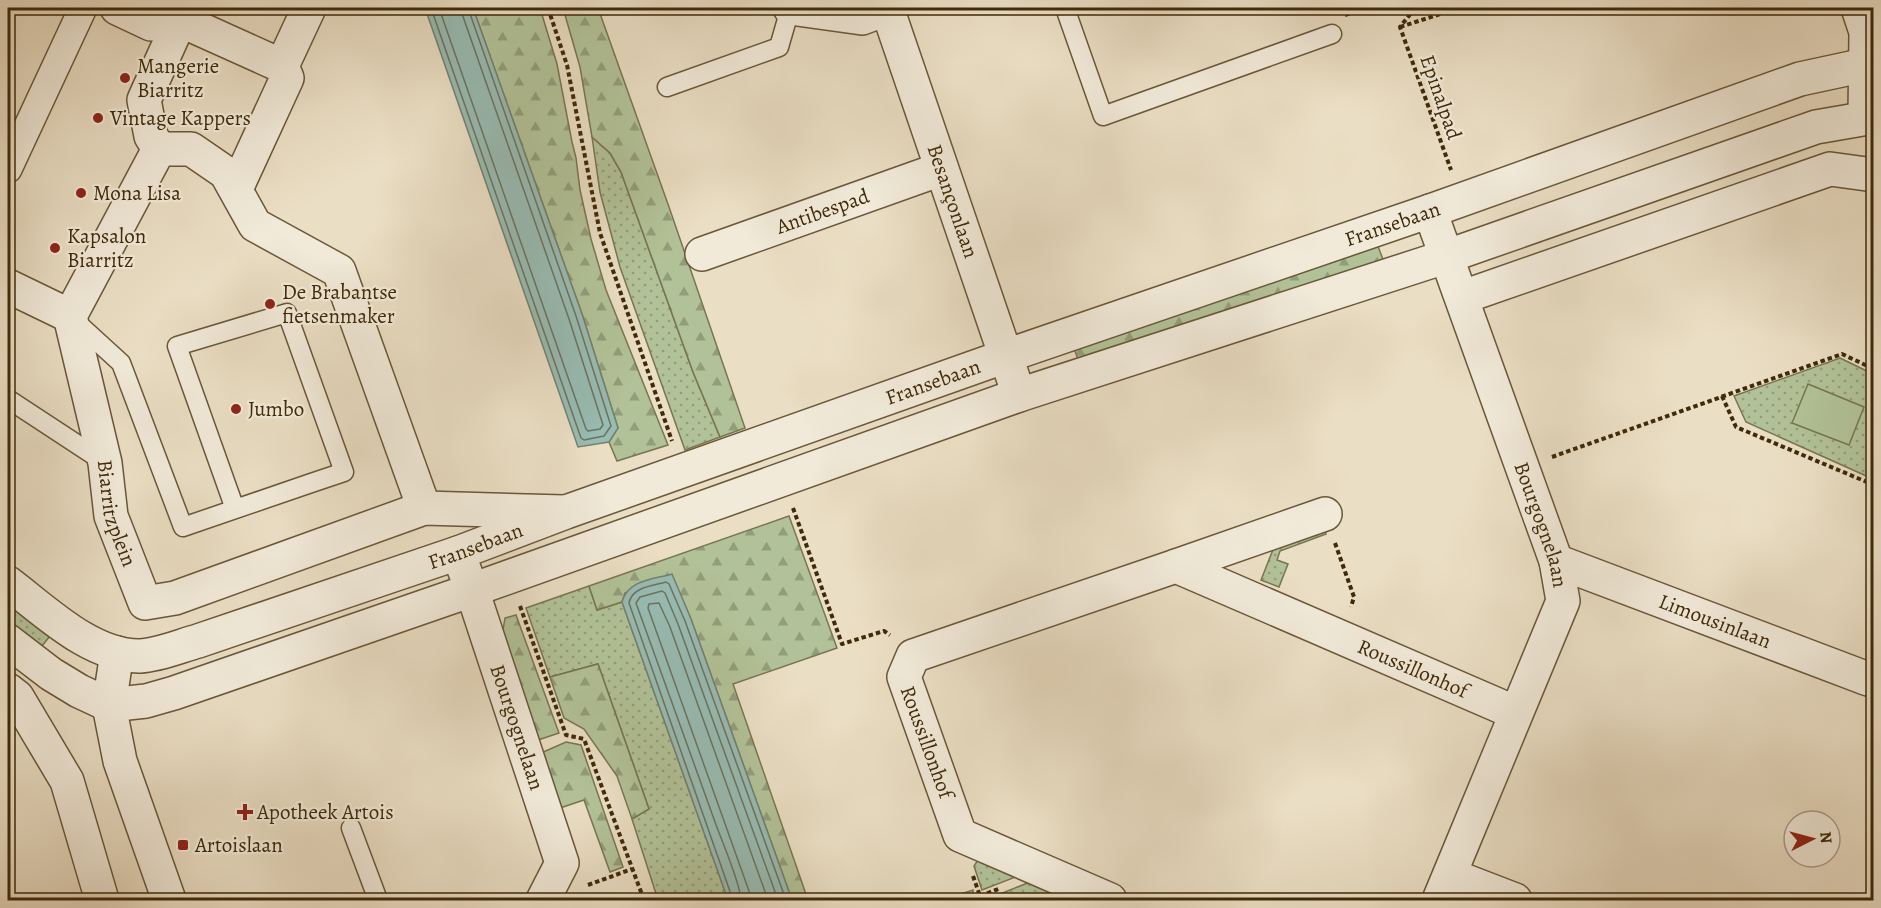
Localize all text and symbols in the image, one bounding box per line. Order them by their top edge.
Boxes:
street label: Epinalpad [1413,51,1469,144]
place label: Mangerie Biarritz [137,52,219,104]
marker: Mangerie Biarritz [118,71,132,85]
place label: Vintage Kappers [109,104,251,132]
marker: Vintage Kappers [91,111,105,125]
street label: Besançonlaan [921,141,985,262]
place label: Mona Lisa [93,179,181,207]
street label: Antibespad [771,181,874,241]
marker: Mona Lisa [74,186,88,200]
street label: Fransebaan [1341,195,1444,253]
place label: Kapsalon Biarritz [67,222,146,274]
marker: Kapsalon Biarritz [48,241,62,255]
place label: De Brabantse fietsenmaker [282,278,397,330]
marker: De Brabantse fietsenmaker [263,297,277,311]
street label: Fransebaan [881,352,984,412]
place label: Jumbo [248,395,304,423]
marker: Jumbo [229,402,243,416]
street label: Biarritzplein [91,458,143,571]
street label: Bourgognelaan [1507,458,1574,589]
street label: Fransebaan [424,516,527,576]
street label: Limousinlaan [1655,587,1775,655]
street label: Roussillonhof [1353,632,1475,706]
street label: Bourgognelaan [483,661,551,794]
street label: Roussillonhof [894,682,961,805]
place label: Apotheek Artois [256,798,394,826]
marker: Apotheek Artois [238,805,252,819]
north arrow [1782,809,1842,869]
place label: Artoislaan [194,831,283,859]
text: N [1814,831,1838,845]
marker: Artoislaan [176,838,190,852]

